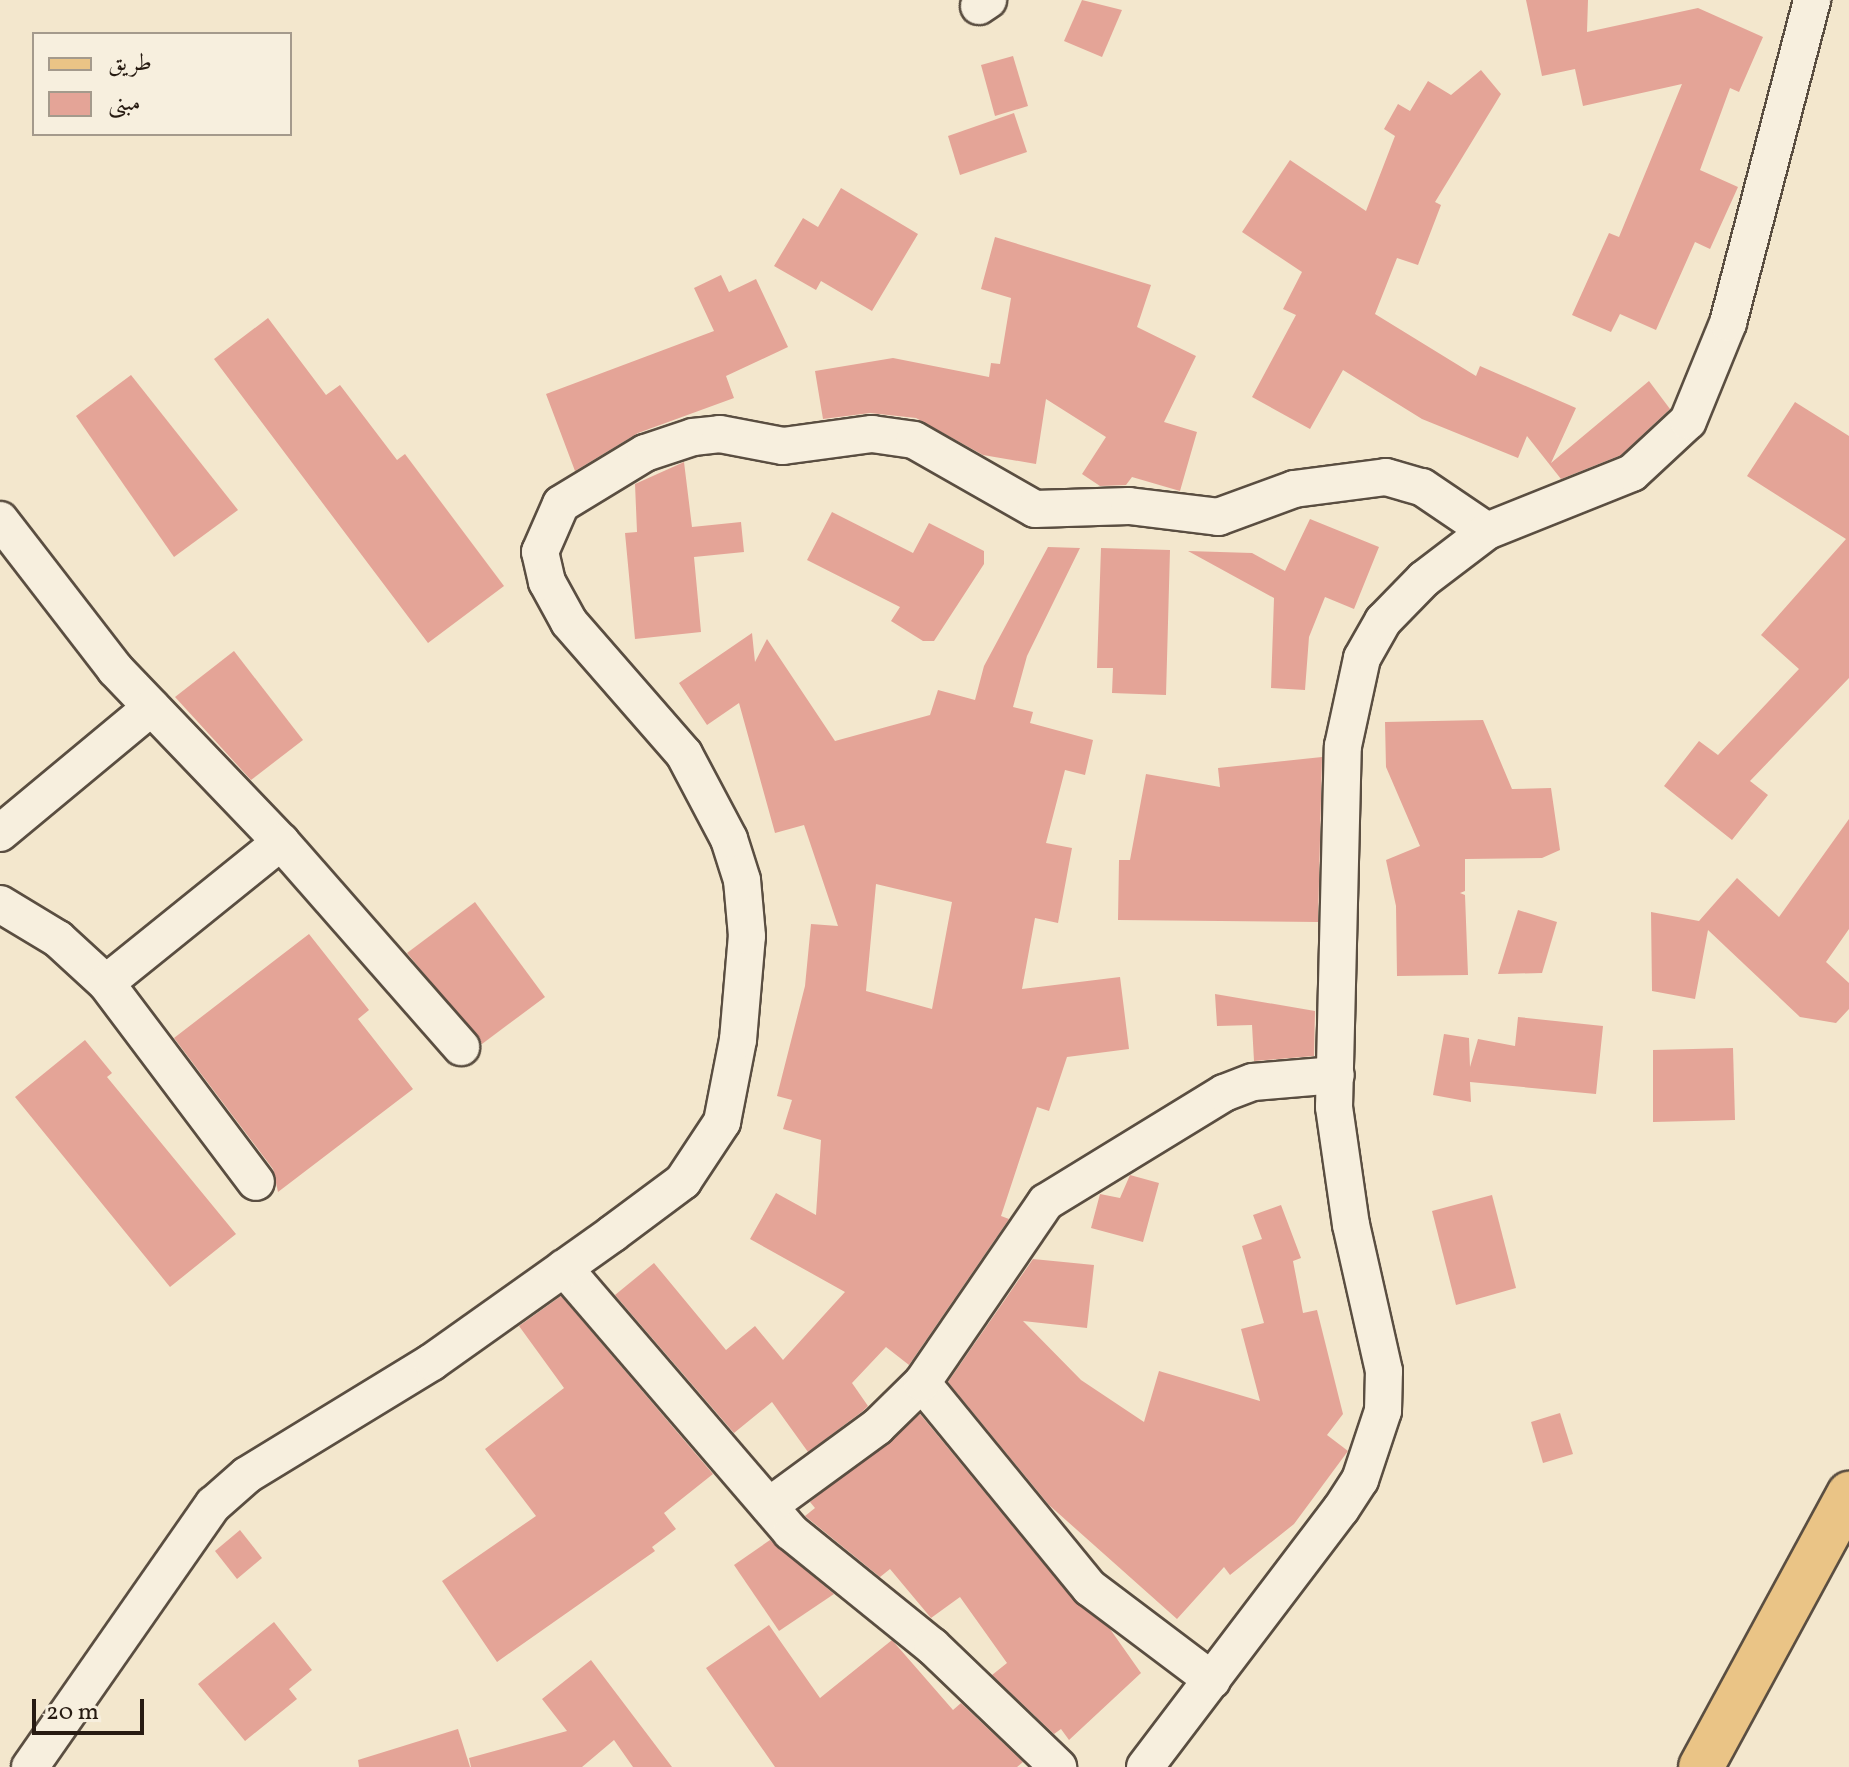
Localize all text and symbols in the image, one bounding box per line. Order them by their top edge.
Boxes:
legend [32,32,292,136]
text: طريق [108,47,152,81]
text: مبنى [108,87,141,121]
scale bar [36,1683,148,1733]
text: 20 m [46,1696,99,1730]

